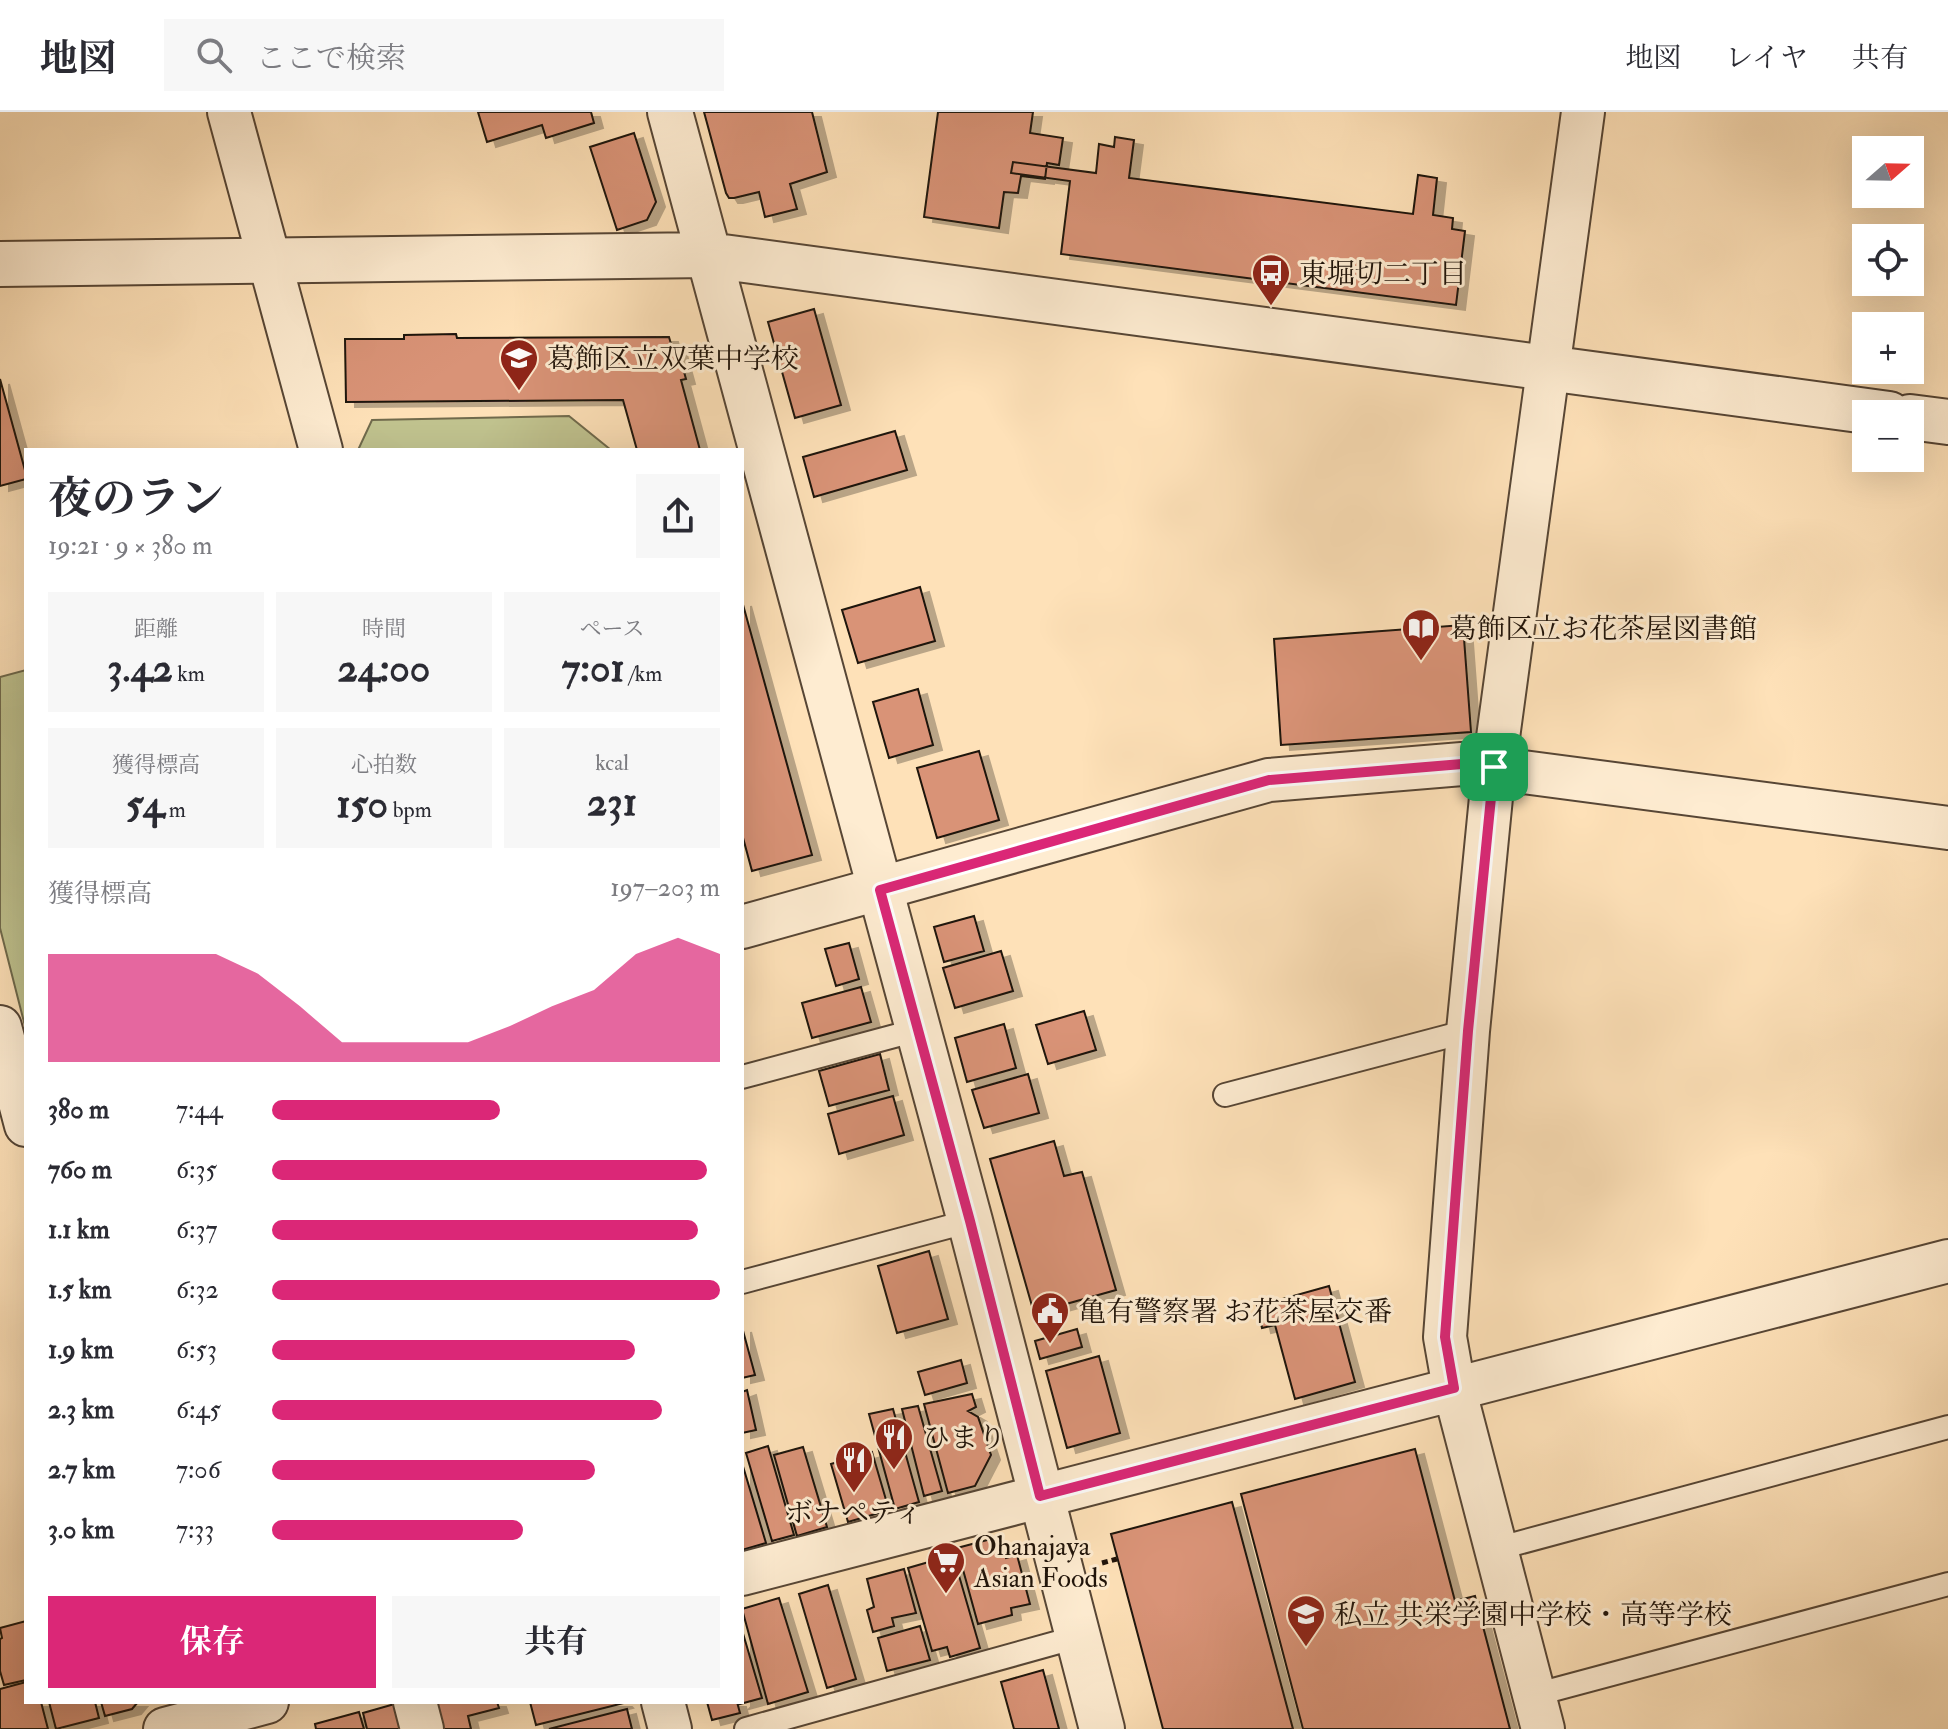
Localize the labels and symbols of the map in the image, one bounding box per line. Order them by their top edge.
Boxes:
north arrow [1852,136,1924,208]
bus stop icon: 東堀切二丁目 [1250,252,1292,307]
place label: 東堀切二丁目 [1299,257,1467,292]
school or university icon: 葛飾区立双葉中学校 [498,337,540,392]
place label: 葛飾区立双葉中学校 [547,342,799,377]
library icon: 葛飾区立お花茶屋図書館 [1400,607,1442,662]
place label: 葛飾区立お花茶屋図書館 [1449,612,1757,647]
pin [1460,733,1528,801]
public building icon: 亀有警察署 お花茶屋交番 [1029,1290,1071,1345]
place label: 亀有警察署 お花茶屋交番 [1078,1295,1392,1330]
restaurant icon: ひまり [873,1416,915,1471]
place label: ひまり [922,1421,1006,1456]
restaurant icon: ボナペティ [833,1439,875,1494]
place label: ボナペティ [785,1496,923,1531]
place label: Ohanajaya Asian Foods [973,1529,1108,1596]
supermarket icon: Ohanajaya Asian Foods [925,1540,967,1595]
school or university icon: 私立 共栄学園中学校・高等学校 [1285,1593,1327,1648]
place label: 私立 共栄学園中学校・高等学校 [1334,1598,1732,1633]

